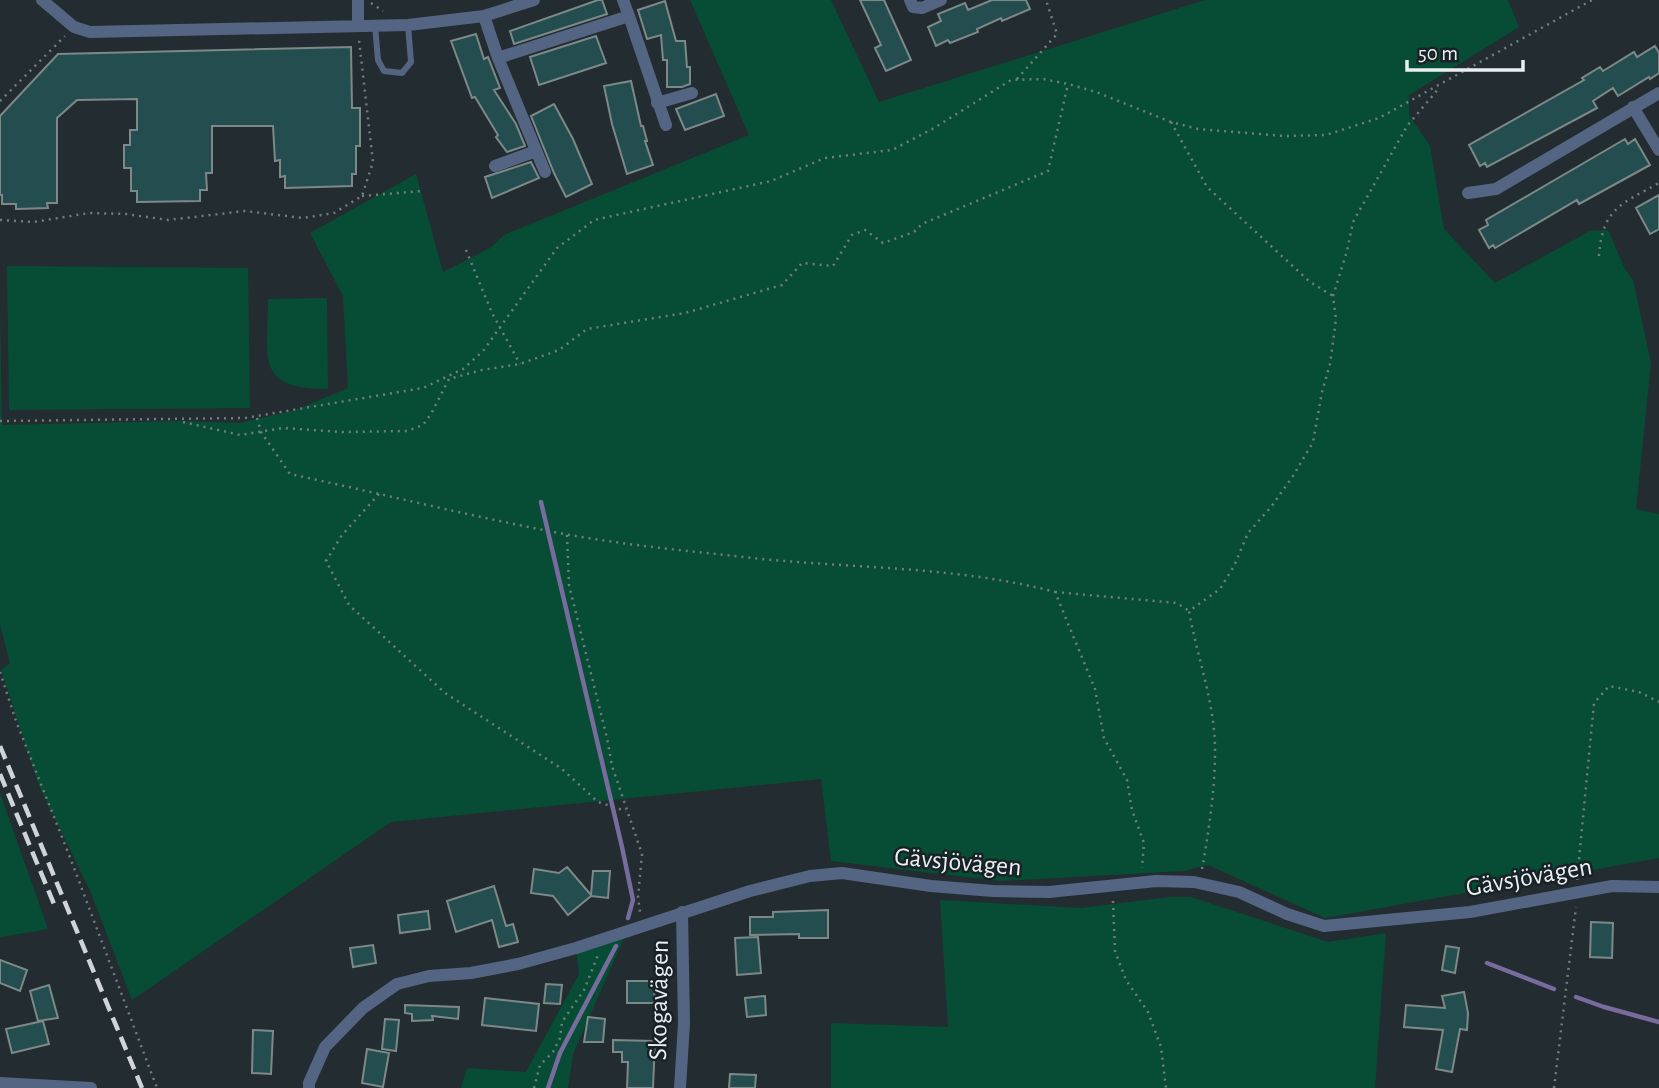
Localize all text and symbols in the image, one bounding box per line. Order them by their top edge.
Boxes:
scale bar [1407,28,1522,72]
text: 50 m [1418,43,1458,64]
street label: Gävsjövägen [893,843,1023,881]
street label: Gävsjövägen [1464,853,1594,901]
street label: Skogavägen [645,939,673,1061]

